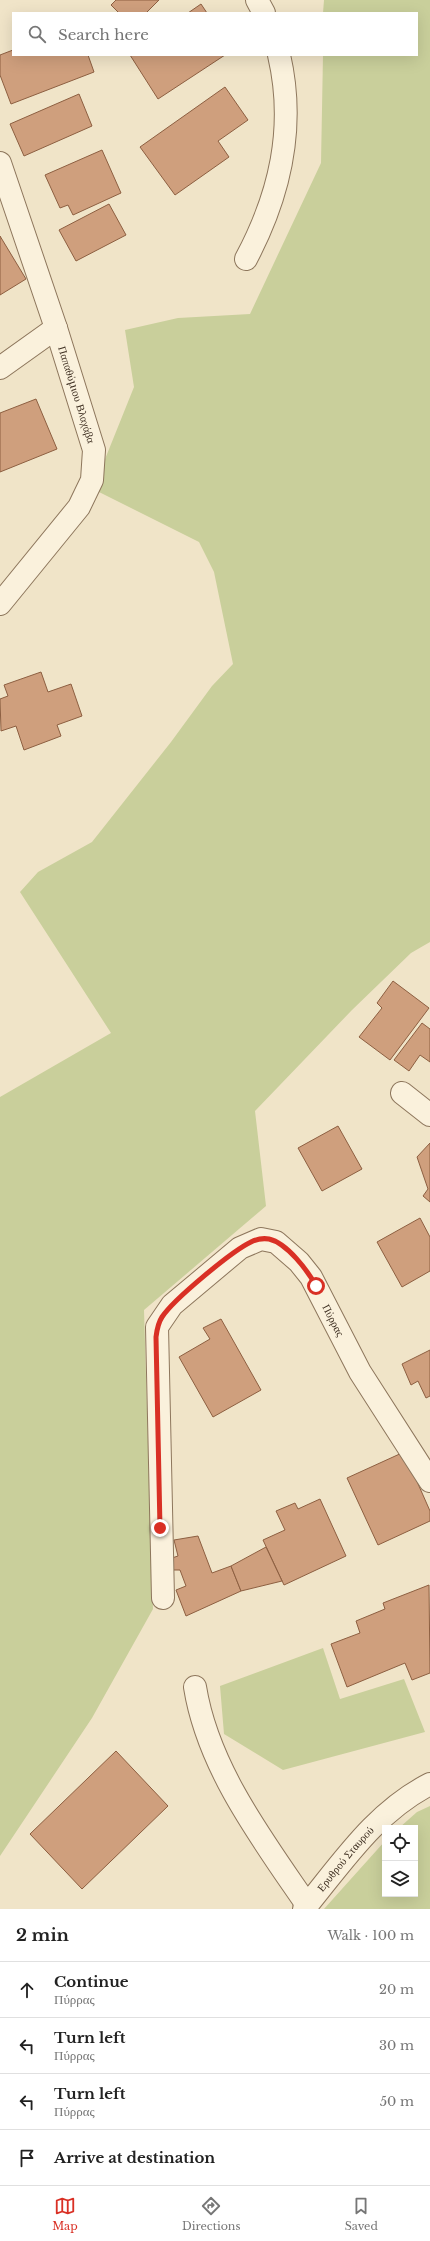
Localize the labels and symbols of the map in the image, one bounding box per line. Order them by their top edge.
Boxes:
street label: Παπαθύμιου Βλαχάβα [55,344,99,445]
route start [307,1277,325,1295]
street label: Πύρρας [319,1302,348,1339]
route end [151,1519,169,1537]
street label: Ερυθρού Σταυρού [314,1823,377,1894]

